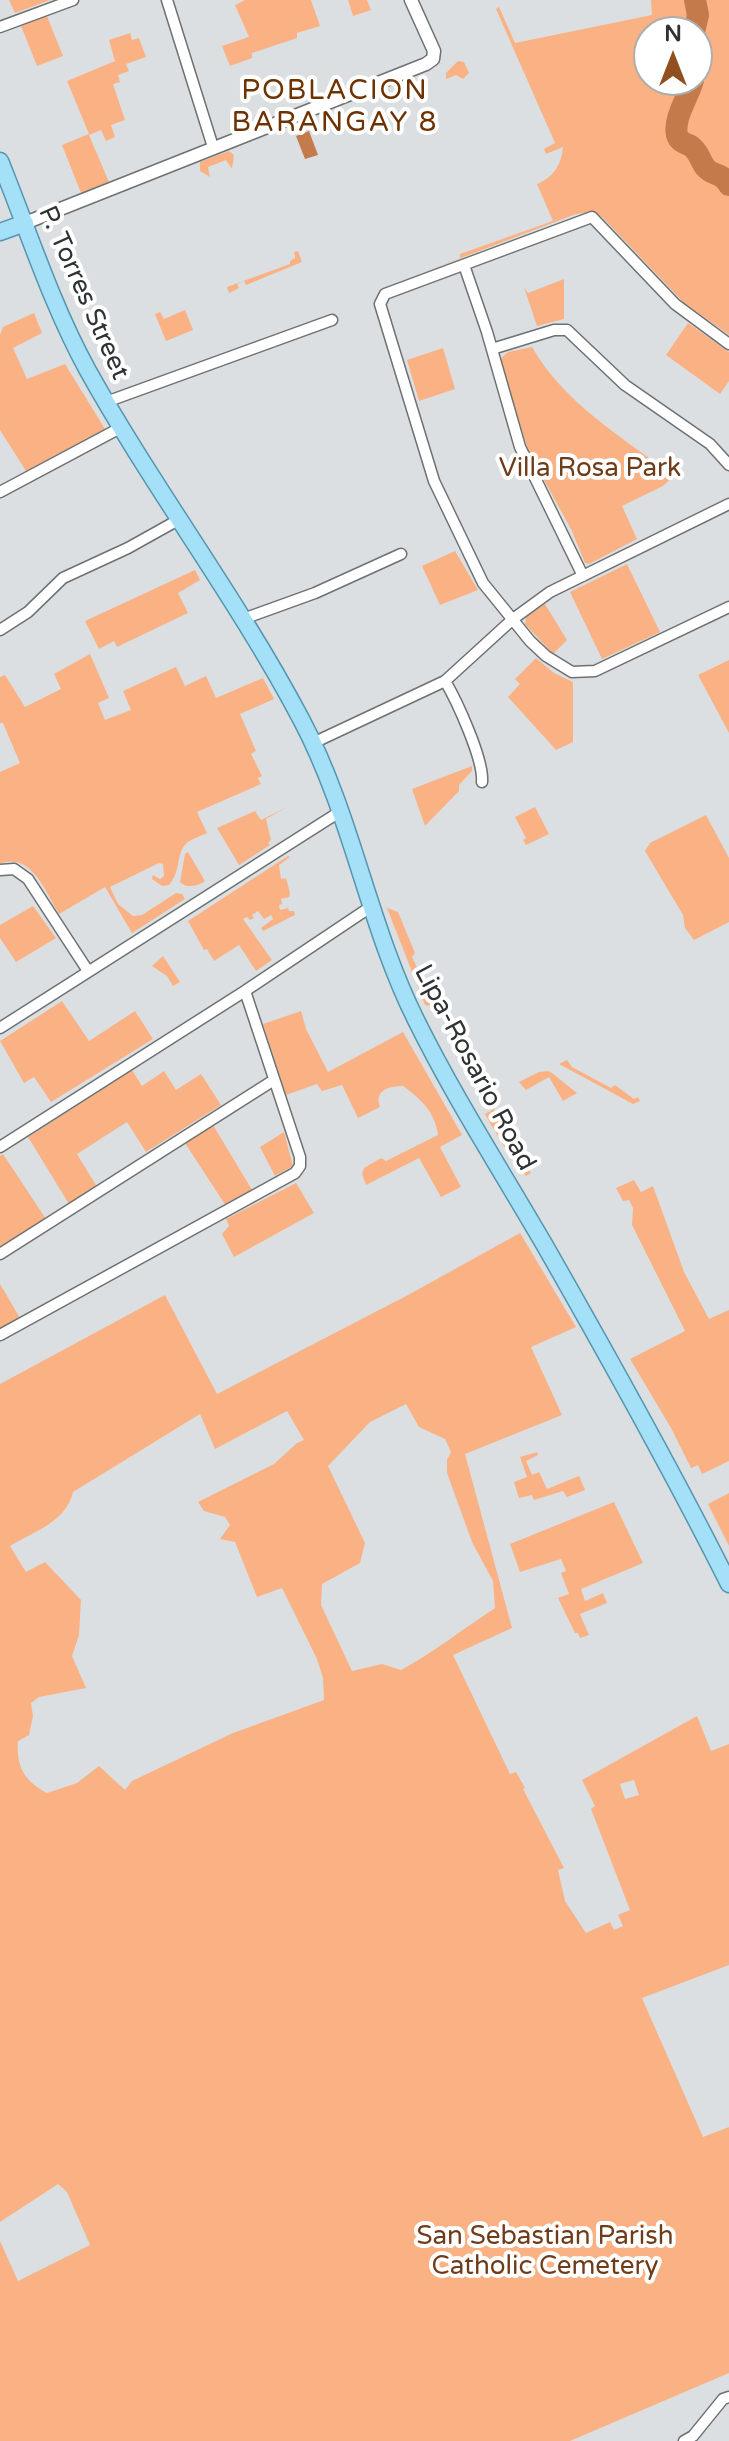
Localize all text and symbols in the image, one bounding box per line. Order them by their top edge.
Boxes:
north arrow [633,16,713,96]
text: N [664,21,682,47]
district label: POBLACION BARANGAY 8 [232,75,438,141]
street label: P. Torres Street [31,201,135,385]
park label: Villa Rosa Park [499,453,681,485]
street label: Lipa-Rosario Road [407,960,541,1176]
park label: San Sebastian Parish Catholic Cemetery [416,2221,674,2282]

